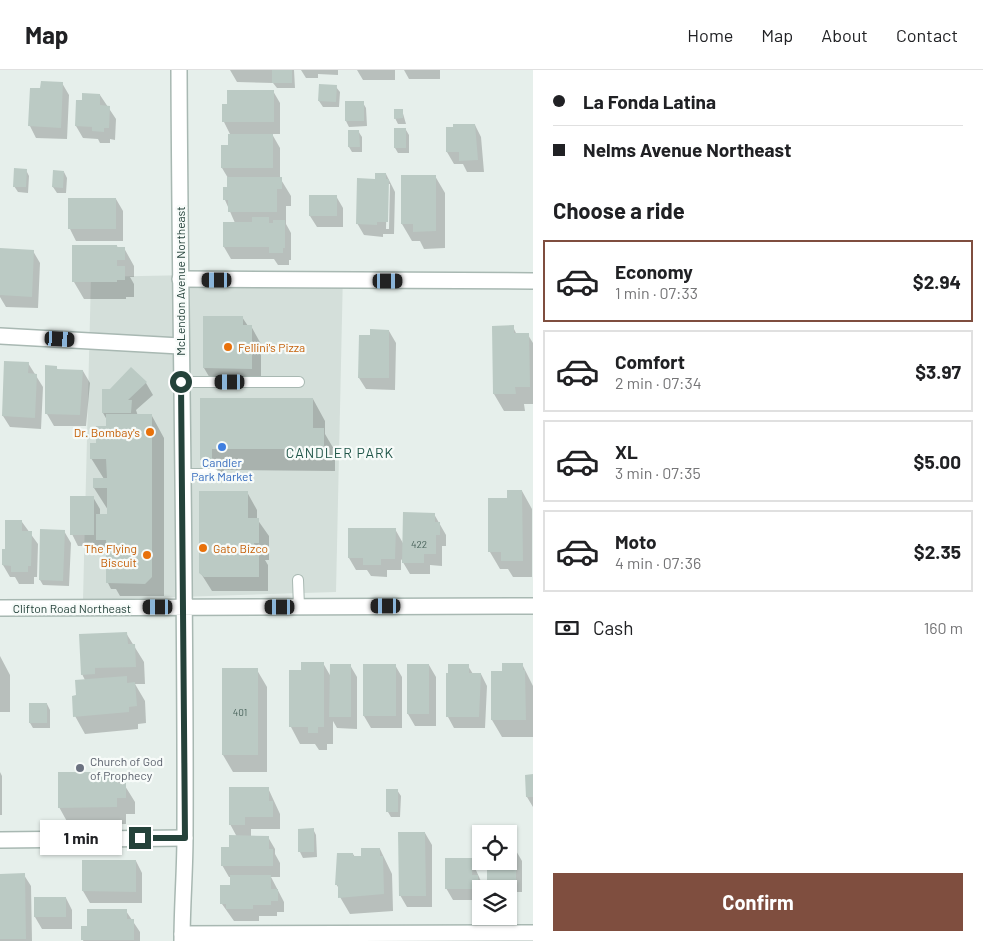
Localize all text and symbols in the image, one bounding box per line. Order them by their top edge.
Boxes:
text: Map [25,20,68,49]
text: Home [687,24,733,46]
text: Map [761,24,793,46]
text: About [821,24,868,46]
text: Contact [896,24,958,46]
text: La Fonda Latina [583,90,716,113]
text: Nelms Avenue Northeast [583,138,791,161]
text: Choose a ride [553,197,685,223]
street label: McLendon Avenue Northeast [173,206,187,356]
icon: car [555,259,600,304]
text: Economy [615,260,693,283]
text: $2.94 [913,270,961,293]
car [202,273,232,288]
car [373,274,403,289]
text: 1 min · 07:33 [615,283,698,302]
car [44,331,75,347]
place label: Fellini's Pizza [238,340,305,354]
marker: Fellini's Pizza [222,341,234,353]
icon: car [555,349,600,394]
text: Comfort [615,350,685,373]
text: $3.97 [915,360,961,383]
route start [170,371,192,393]
text: 2 min · 07:34 [615,373,702,392]
car [215,375,245,390]
place label: Dr. Bombay's [74,425,140,439]
marker: Dr. Bombay's [144,426,156,438]
icon: car [555,439,600,484]
text: XL [615,440,638,463]
marker: Candler Park Market [216,441,228,453]
district label: CANDLER PARK [286,444,394,461]
text: $5.00 [914,450,961,473]
place label: Candler Park Market [191,455,253,483]
text: 3 min · 07:35 [615,463,701,482]
icon: car [555,529,600,574]
text: Moto [615,530,657,553]
house number: 422 [411,538,427,550]
text: $2.35 [914,540,961,563]
place label: The Flying Biscuit [84,541,137,569]
place label: Gato Bizco [213,541,268,555]
marker: Gato Bizco [197,542,209,554]
marker: The Flying Biscuit [141,549,153,561]
text: 4 min · 07:36 [615,553,701,572]
car [371,599,401,614]
car [143,600,173,615]
car [265,600,295,615]
street label: Clifton Road Northeast [13,601,131,615]
icon: cash [553,614,581,642]
text: Cash [593,616,634,639]
text: 160 m [924,618,963,637]
house number: 401 [233,706,247,718]
place label: Church of God of Prophecy [90,754,163,782]
marker: Church of God of Prophecy [74,762,86,774]
callout: 1 min [40,820,122,856]
map controls [472,825,517,925]
button: locate [472,825,517,870]
route end [129,827,151,849]
text: 1 min [63,828,99,847]
button: Confirm [553,873,963,931]
button: layers [472,880,517,925]

